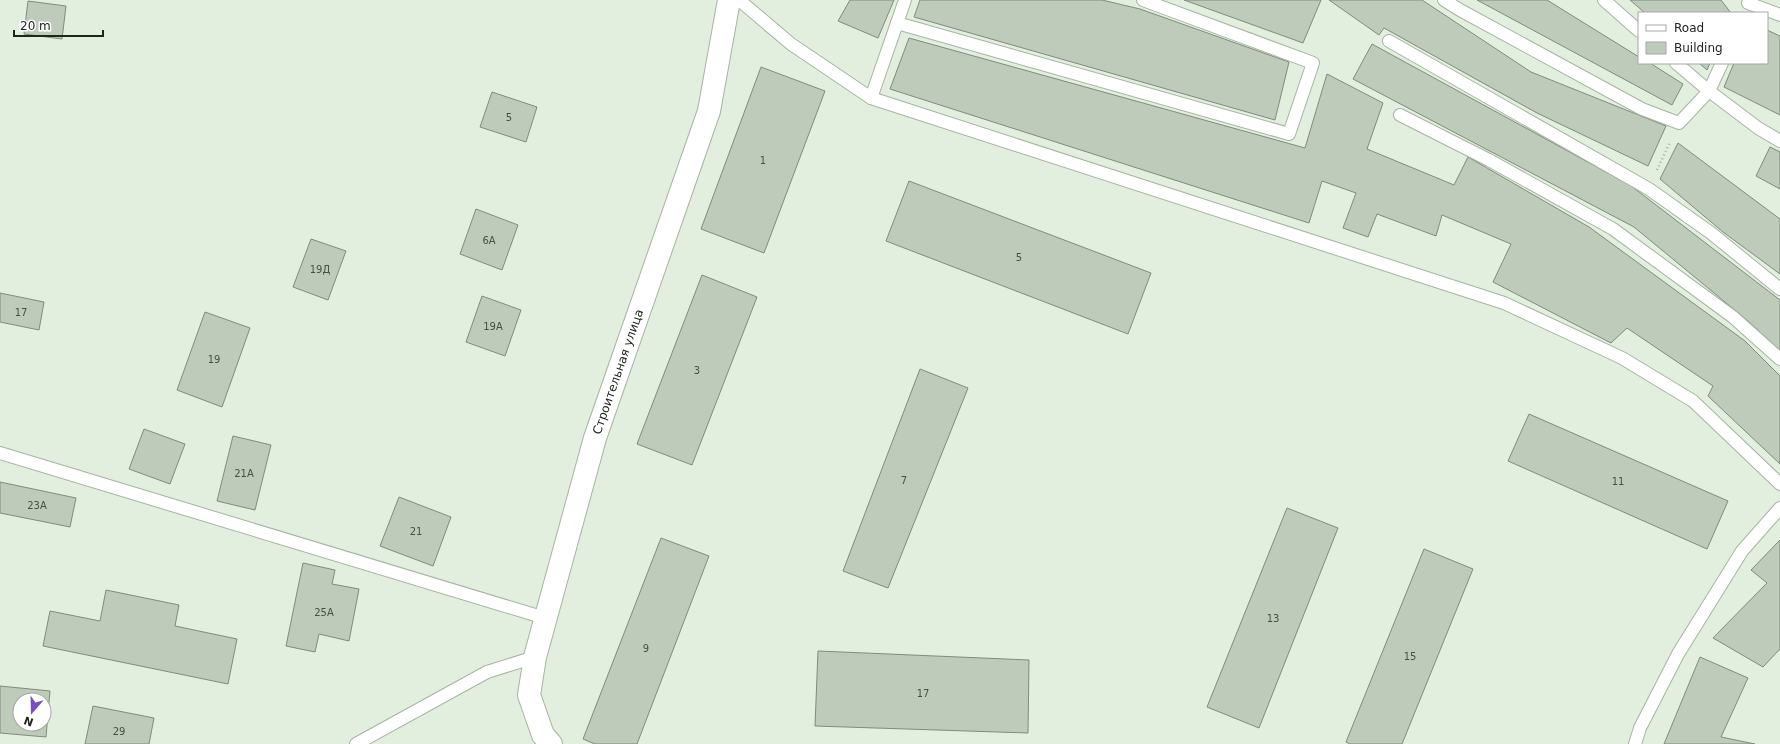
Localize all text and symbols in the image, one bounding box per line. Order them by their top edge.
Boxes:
scale bar [14,12,103,38]
legend [1638,12,1768,64]
text: 20 m [20,19,51,33]
text: Road [1674,21,1704,35]
text: Building [1674,41,1723,55]
house number: 5 [506,112,512,123]
house number: 1 [760,155,766,166]
house number: 6А [482,235,496,246]
house number: 5 [1016,252,1022,263]
house number: 19Д [310,264,330,275]
house number: 17 [15,307,27,318]
street label: Строительная улица [590,307,646,436]
house number: 19А [483,321,503,332]
house number: 19 [208,354,220,365]
house number: 3 [694,365,700,376]
house number: 21А [234,468,254,479]
house number: 7 [901,475,907,486]
house number: 11 [1612,476,1624,487]
house number: 23А [27,500,47,511]
house number: 21 [410,526,422,537]
house number: 25А [314,607,334,618]
house number: 13 [1267,613,1279,624]
house number: 9 [643,643,649,654]
house number: 15 [1404,651,1416,662]
house number: 17 [917,688,929,699]
north arrow [12,692,52,732]
text: N [22,713,35,729]
house number: 29 [113,726,125,737]

